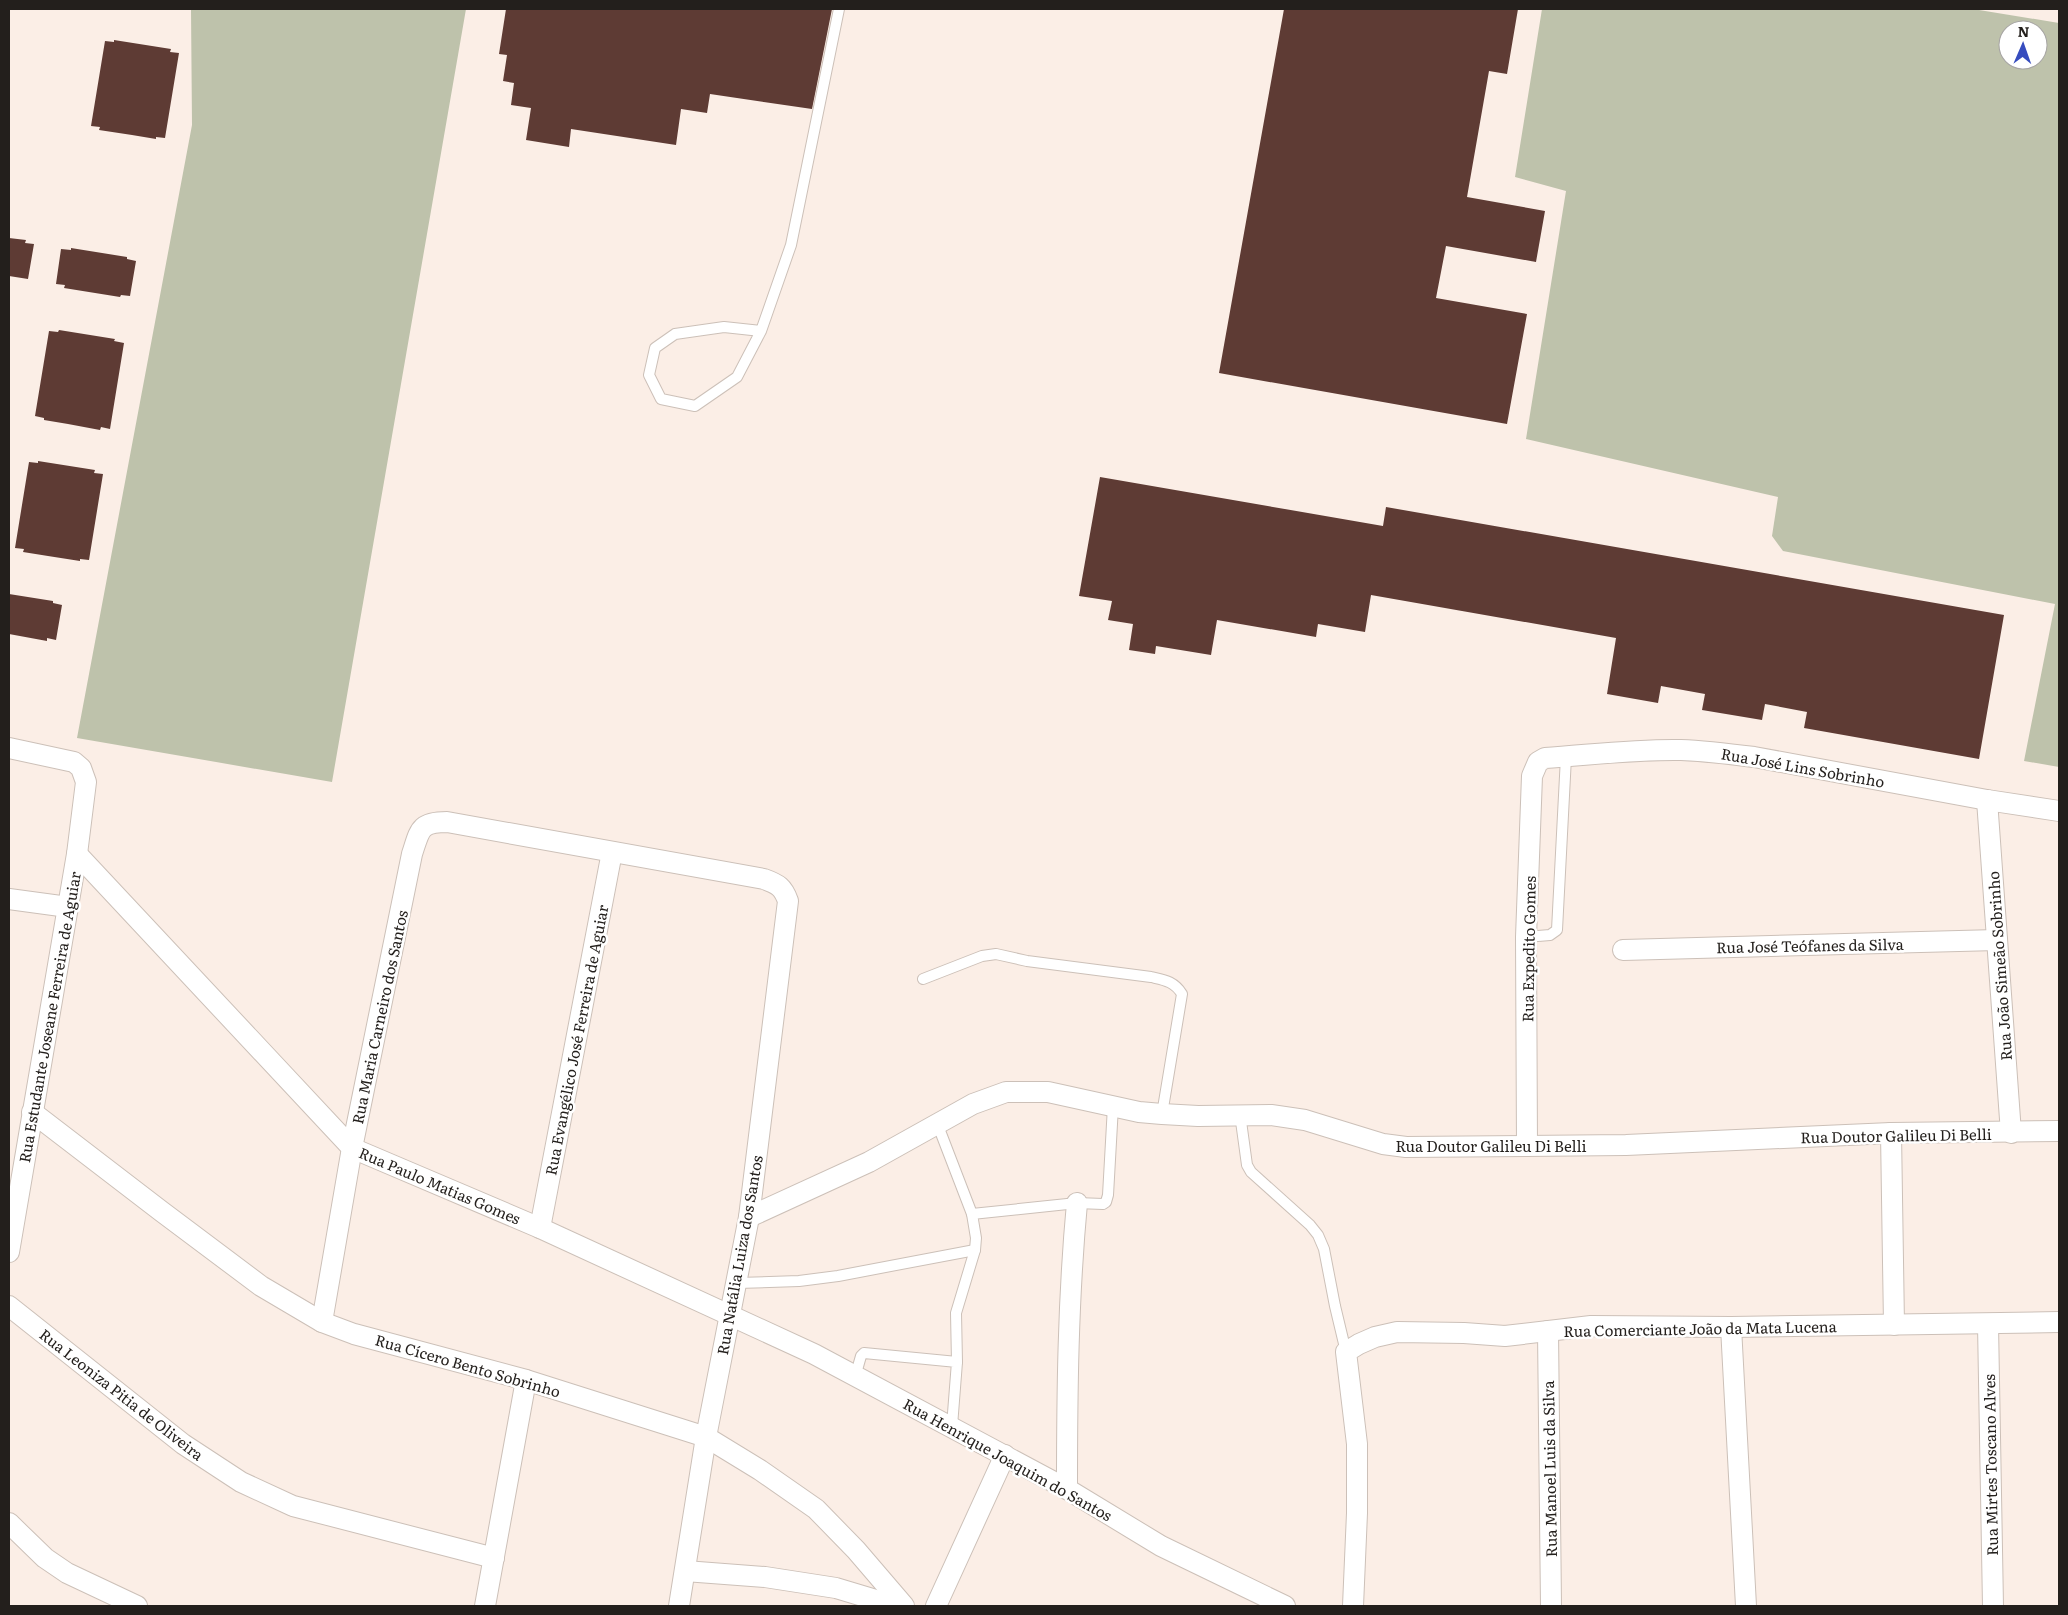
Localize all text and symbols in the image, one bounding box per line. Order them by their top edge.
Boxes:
north arrow [1998,20,2048,70]
text: N [2017,21,2030,41]
street label: Rua José Lins Sobrinho [1719,741,1887,793]
street label: Rua Estudante Joseane Ferreira de Aguiar [12,870,86,1164]
street label: Rua João Simeão Sobrinho [1981,870,2017,1062]
street label: Rua Expedito Gomes [1515,876,1541,1022]
street label: Rua Evangélico José Ferreira de Aguiar [538,903,614,1177]
street label: Rua Maria Carneiro dos Santos [345,908,413,1126]
street label: Rua José Teófanes da Silva [1716,932,1905,958]
street label: Rua Doutor Galileu Di Belli [1800,1122,1992,1148]
street label: Rua Doutor Galileu Di Belli [1395,1134,1587,1157]
street label: Rua Paulo Matias Gomes [356,1141,525,1230]
street label: Rua Natália Luiza dos Santos [710,1153,768,1357]
street label: Rua Comerciante João da Mata Lucena [1563,1314,1838,1342]
street label: Rua Leoniza Pitia de Oliveira [35,1322,210,1466]
street label: Rua Cícero Bento Sobrinho [373,1328,564,1403]
street label: Rua Mirtes Toscano Alves [1977,1374,2003,1556]
street label: Rua Manoel Luis da Silva [1536,1380,1562,1558]
street label: Rua Henrique Joaquim do Santos [899,1392,1117,1526]

